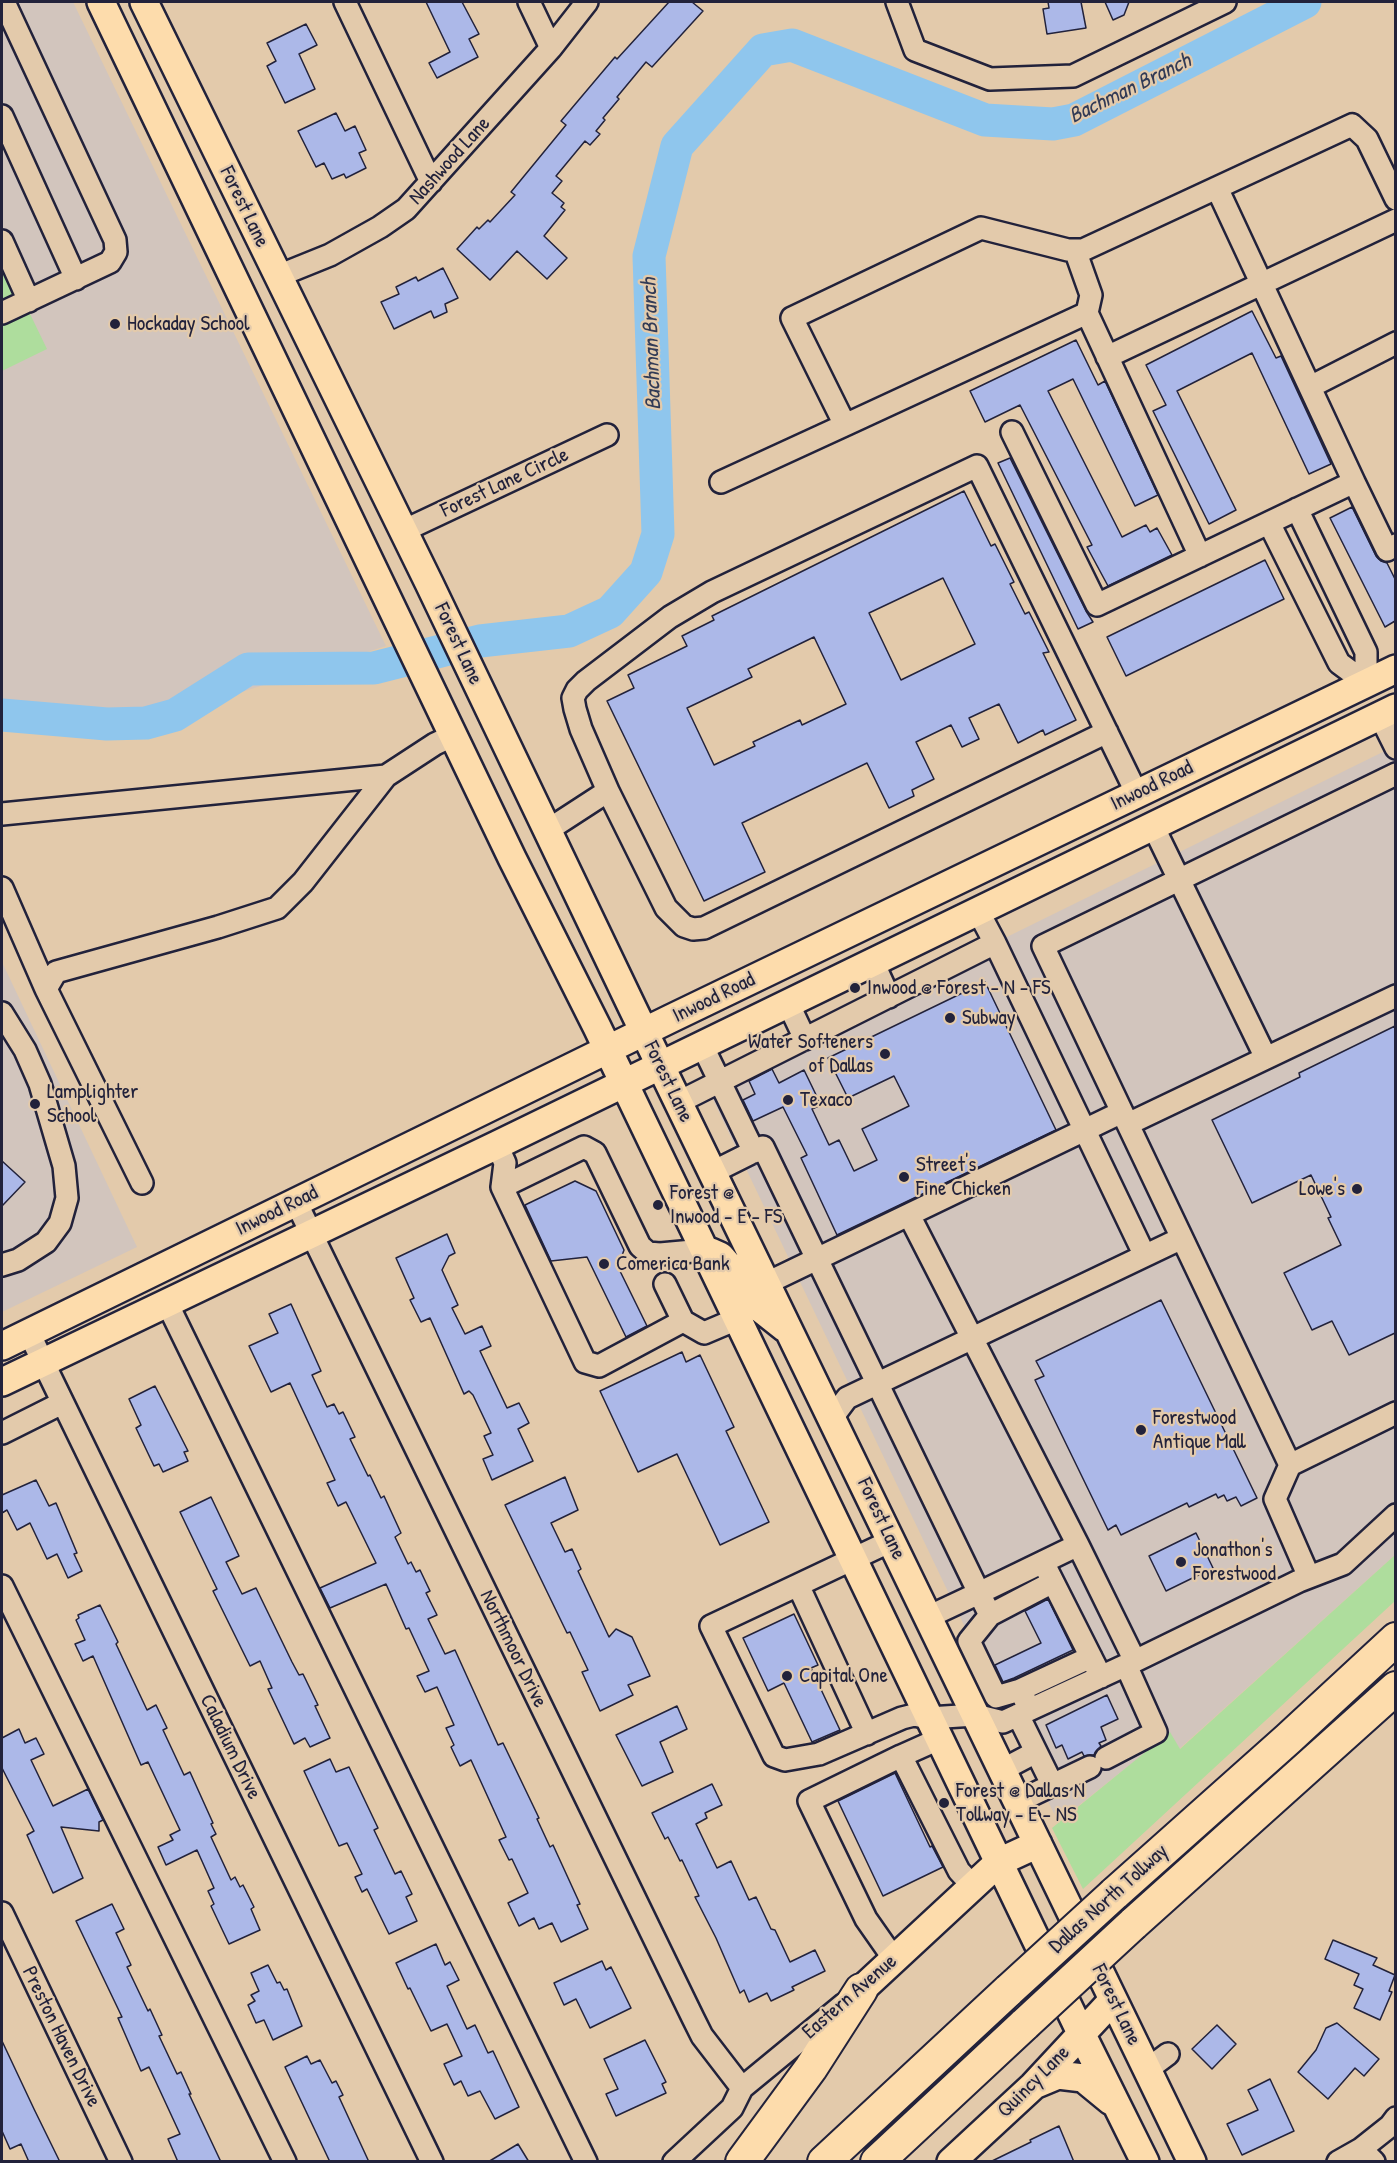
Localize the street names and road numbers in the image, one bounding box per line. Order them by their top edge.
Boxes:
street label: Nashwood Lane [404,112,496,210]
street label: Forest Lane [214,162,274,252]
street label: Forest Lane Circle [437,442,573,524]
street label: Forest Lane [428,599,488,689]
street label: Inwood Road [1107,755,1197,817]
street label: Inwood Road [669,967,759,1029]
street label: Forest Lane [638,1037,698,1127]
street label: Inwood Road [232,1180,322,1242]
street label: Forest Lane [851,1474,911,1564]
street label: Northmoor Drive [474,1586,552,1712]
street label: Caladium Drive [194,1690,266,1804]
street label: Dallas North Tollway [1044,1839,1174,1959]
street label: Eastern Avenue [798,1949,902,2045]
street label: Forest Lane [1086,1960,1146,2050]
street label: Preston Haven Drive [16,1963,106,2111]
street label: Quincy Lane [993,2041,1075,2123]

